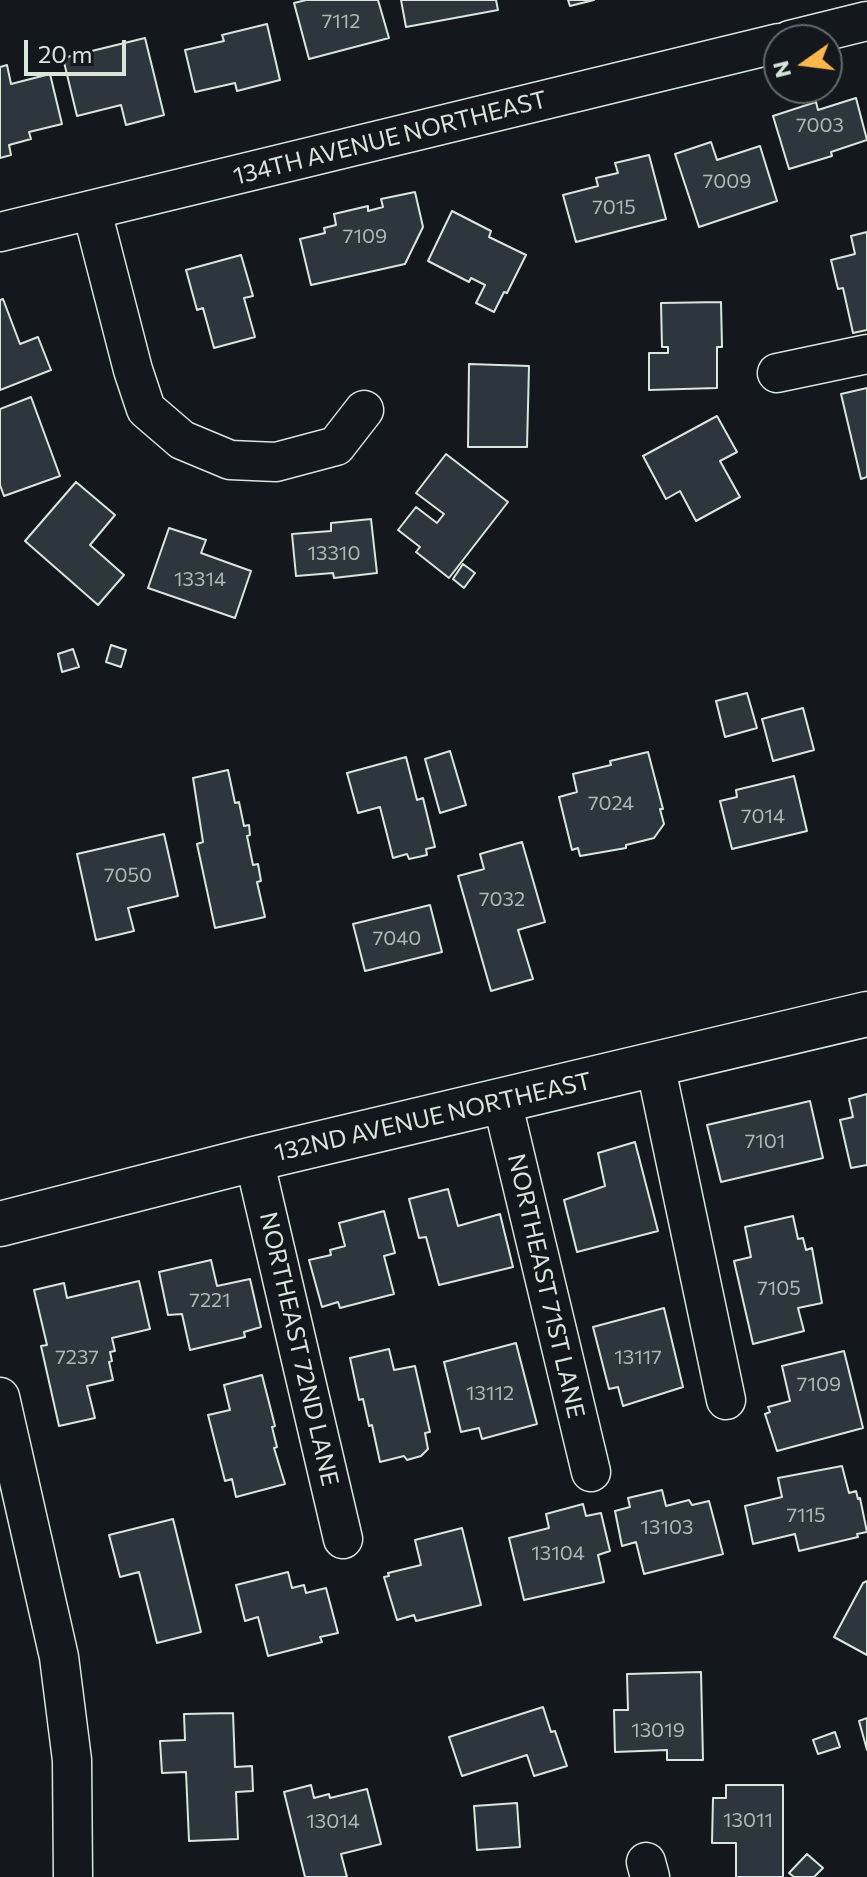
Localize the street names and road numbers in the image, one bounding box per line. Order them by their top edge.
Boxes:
street label: 134TH AVENUE NORTHEAST [230,85,550,191]
street label: 132ND AVENUE NORTHEAST [272,1067,594,1167]
street label: NORTHEAST 71ST LANE [502,1151,590,1421]
street label: NORTHEAST 72ND LANE [253,1209,345,1489]

